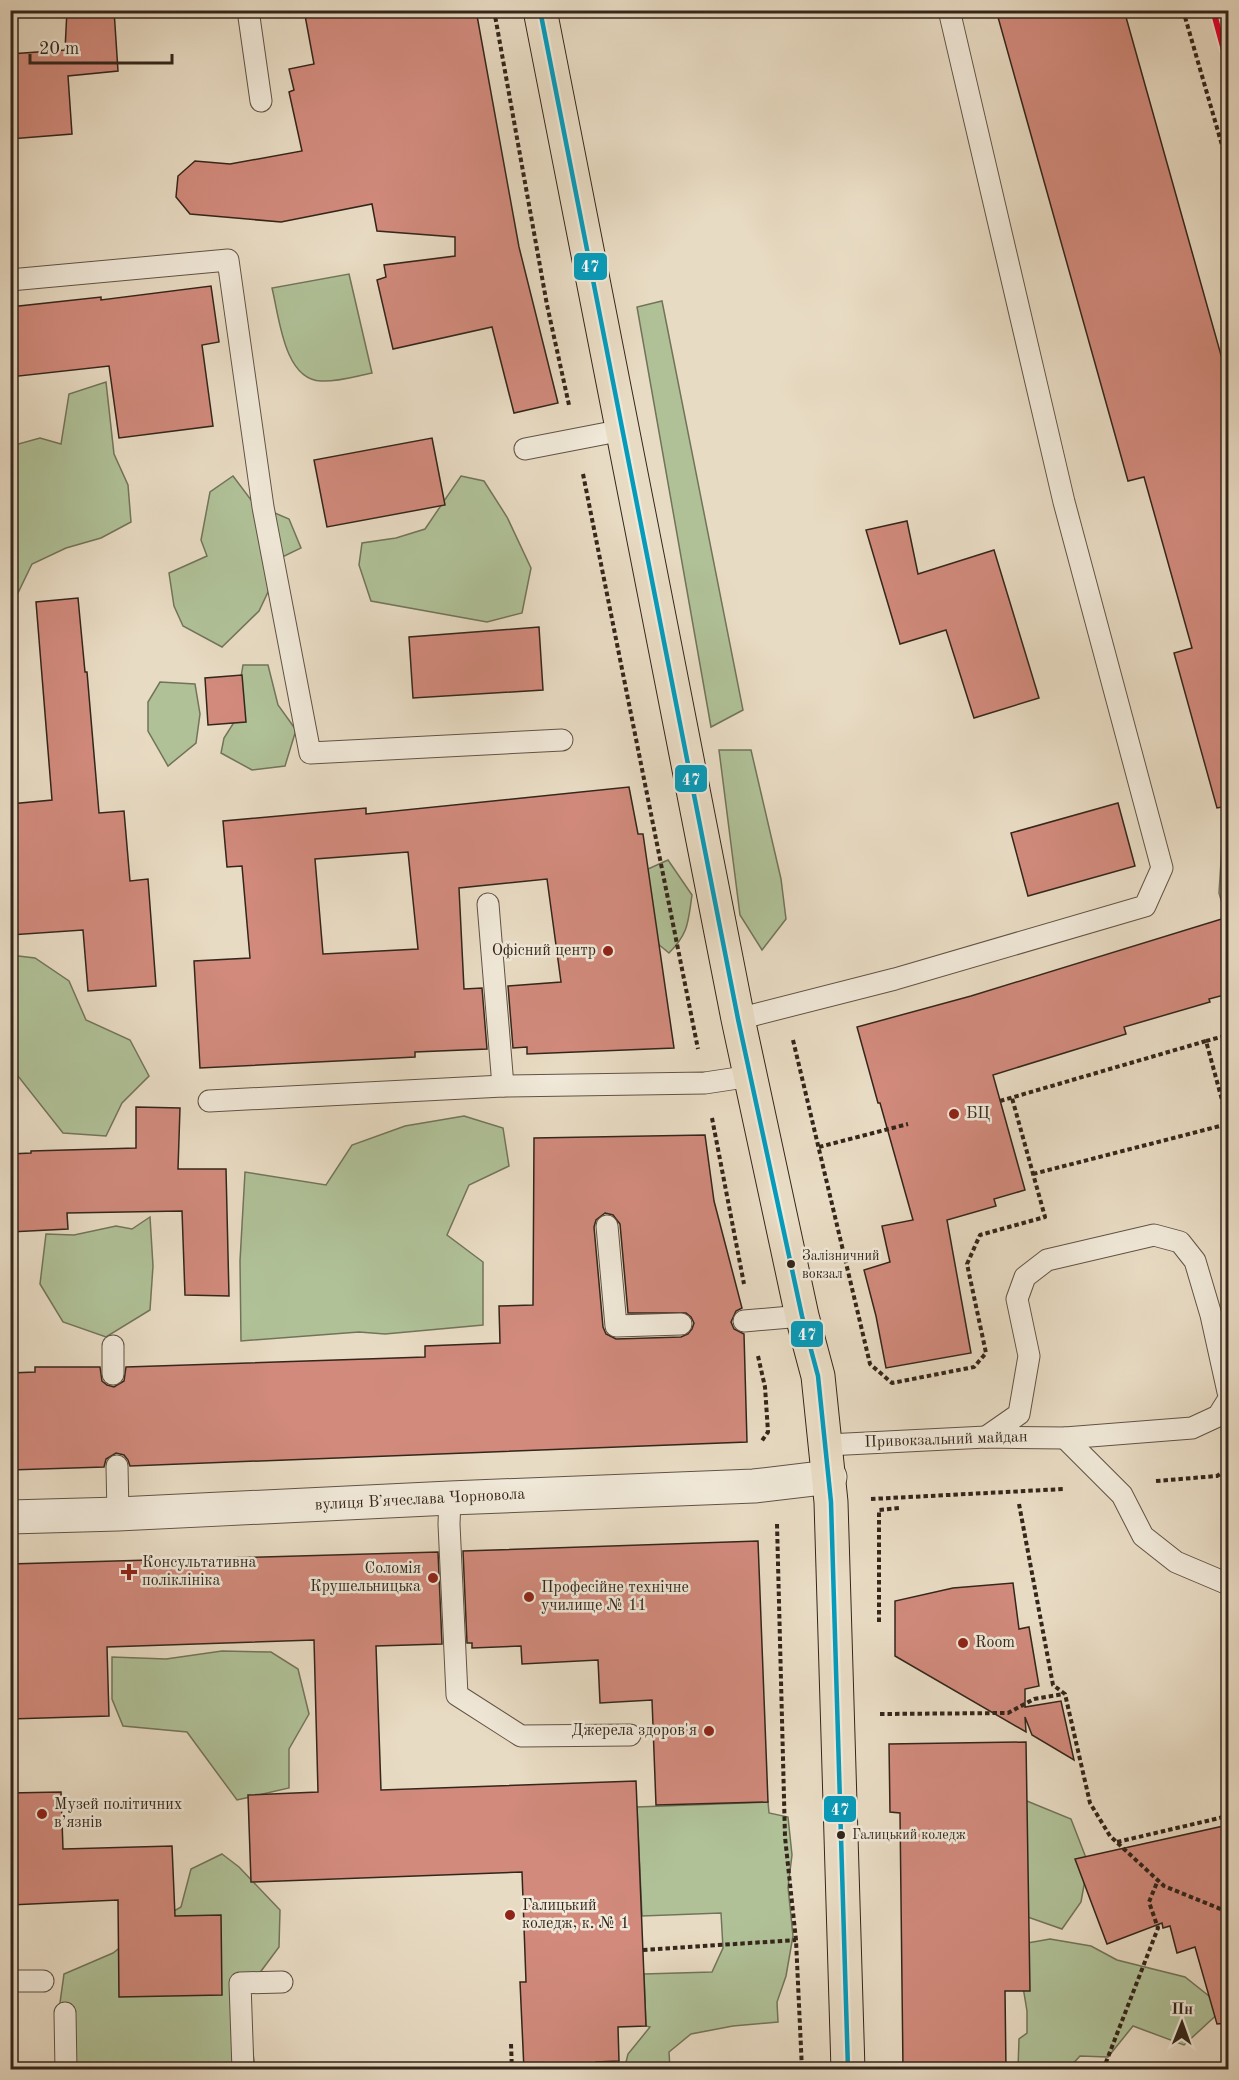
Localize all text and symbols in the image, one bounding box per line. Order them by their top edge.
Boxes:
scale bar [30,27,172,65]
text: 20 m [39,40,79,58]
line badge: 47 [573,252,608,281]
text: 47 [581,260,599,276]
line badge: 47 [674,764,708,793]
text: 47 [682,773,700,789]
place label: Офісний центр [492,943,596,959]
marker: Офісний центр [601,944,615,958]
place label: БЦ [966,1106,990,1122]
marker: БЦ [947,1107,961,1121]
place label: Залізничний вокзал [802,1249,880,1281]
marker: Залізничний вокзал [785,1258,797,1270]
line badge: 47 [790,1320,824,1348]
text: 47 [798,1328,816,1344]
street label: Привокзальний майдан [864,1429,1028,1451]
street label: вулиця Вʼячеслава Чорновола [314,1485,526,1514]
place label: Консультативна поліклініка [142,1555,256,1589]
place label: Соломія Крушельницька [310,1561,421,1595]
marker: Консультативна поліклініка [120,1563,138,1581]
marker: Соломія Крушельницька [426,1571,440,1585]
place label: Професійне технічне училище № 11 [541,1580,689,1614]
marker: Професійне технічне училище № 11 [522,1590,536,1604]
place label: Room [975,1635,1015,1651]
marker: Room [956,1636,970,1650]
place label: Джерела здоров'я [571,1723,697,1739]
marker: Джерела здоров'я [702,1724,716,1738]
line badge: 47 [823,1795,857,1823]
place label: Музей політичних в’язнів [54,1797,182,1831]
text: 47 [831,1803,849,1819]
marker: Музей політичних в’язнів [35,1807,49,1821]
place label: Галицький коледж [852,1828,966,1842]
marker: Галицький коледж [835,1829,847,1841]
place label: Галицький коледж, к. № 1 [522,1898,630,1932]
marker: Галицький коледж, к. № 1 [503,1908,517,1922]
north arrow [1152,1993,1212,2053]
text: Пн [1171,2002,1193,2018]

